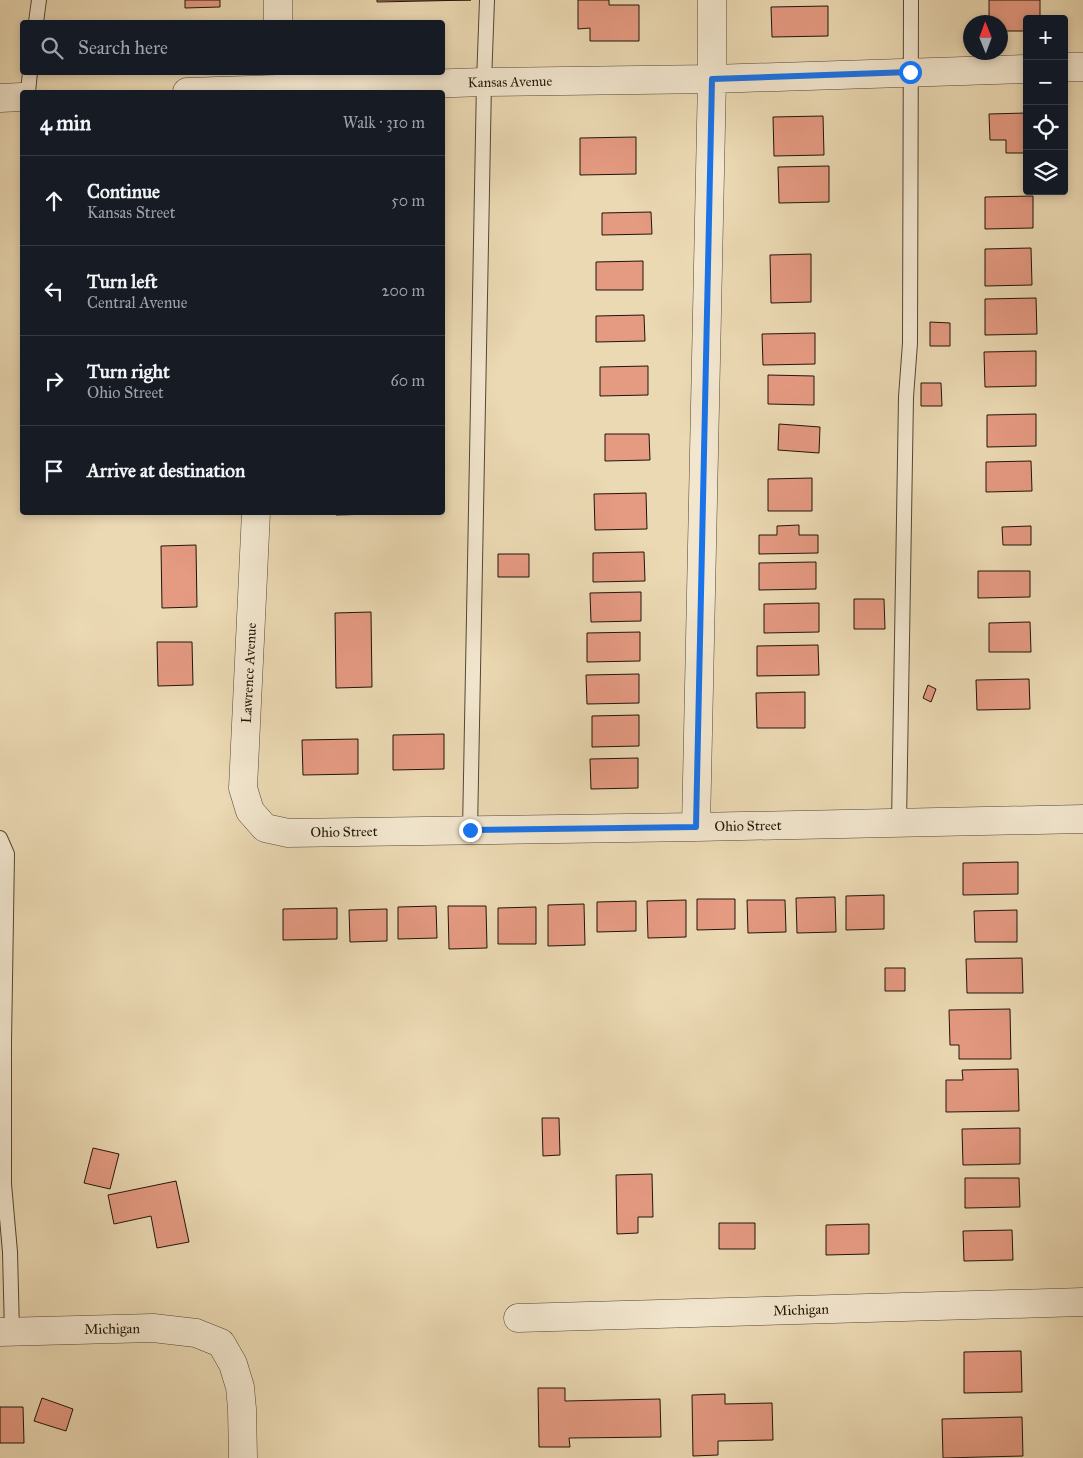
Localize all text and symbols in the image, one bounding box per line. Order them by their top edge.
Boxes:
north arrow [963,15,1008,60]
map controls [1023,15,1068,195]
button: + [1023,15,1068,60]
search box [20,20,445,75]
icon: search [38,34,66,62]
text: Search here [78,36,168,59]
button: − [1023,60,1068,105]
route start [899,61,922,84]
street label: Kansas Avenue [468,73,553,91]
button: locate [1023,105,1068,150]
text: 4 min [40,110,91,136]
text: Walk · 310 m [343,113,425,132]
button: layers [1023,150,1068,195]
text: Continue [87,180,160,203]
icon: ahead [40,187,68,215]
text: 50 m [391,191,425,210]
text: Kansas Street [87,203,175,222]
text: Turn left [87,270,157,293]
icon: left [40,277,68,305]
text: 200 m [382,281,425,300]
text: Central Avenue [87,293,187,312]
text: Turn right [87,360,170,383]
icon: right [40,367,68,395]
text: 60 m [391,371,425,390]
text: Ohio Street [87,383,164,402]
icon: arrive [40,457,68,485]
text: Arrive at destination [87,459,245,482]
street label: Lawrence Avenue [238,622,260,724]
street label: Ohio Street [714,817,782,835]
route end [459,819,482,842]
street label: Ohio Street [310,823,378,841]
street label: Michigan [773,1301,830,1319]
street label: Michigan [84,1320,140,1338]

